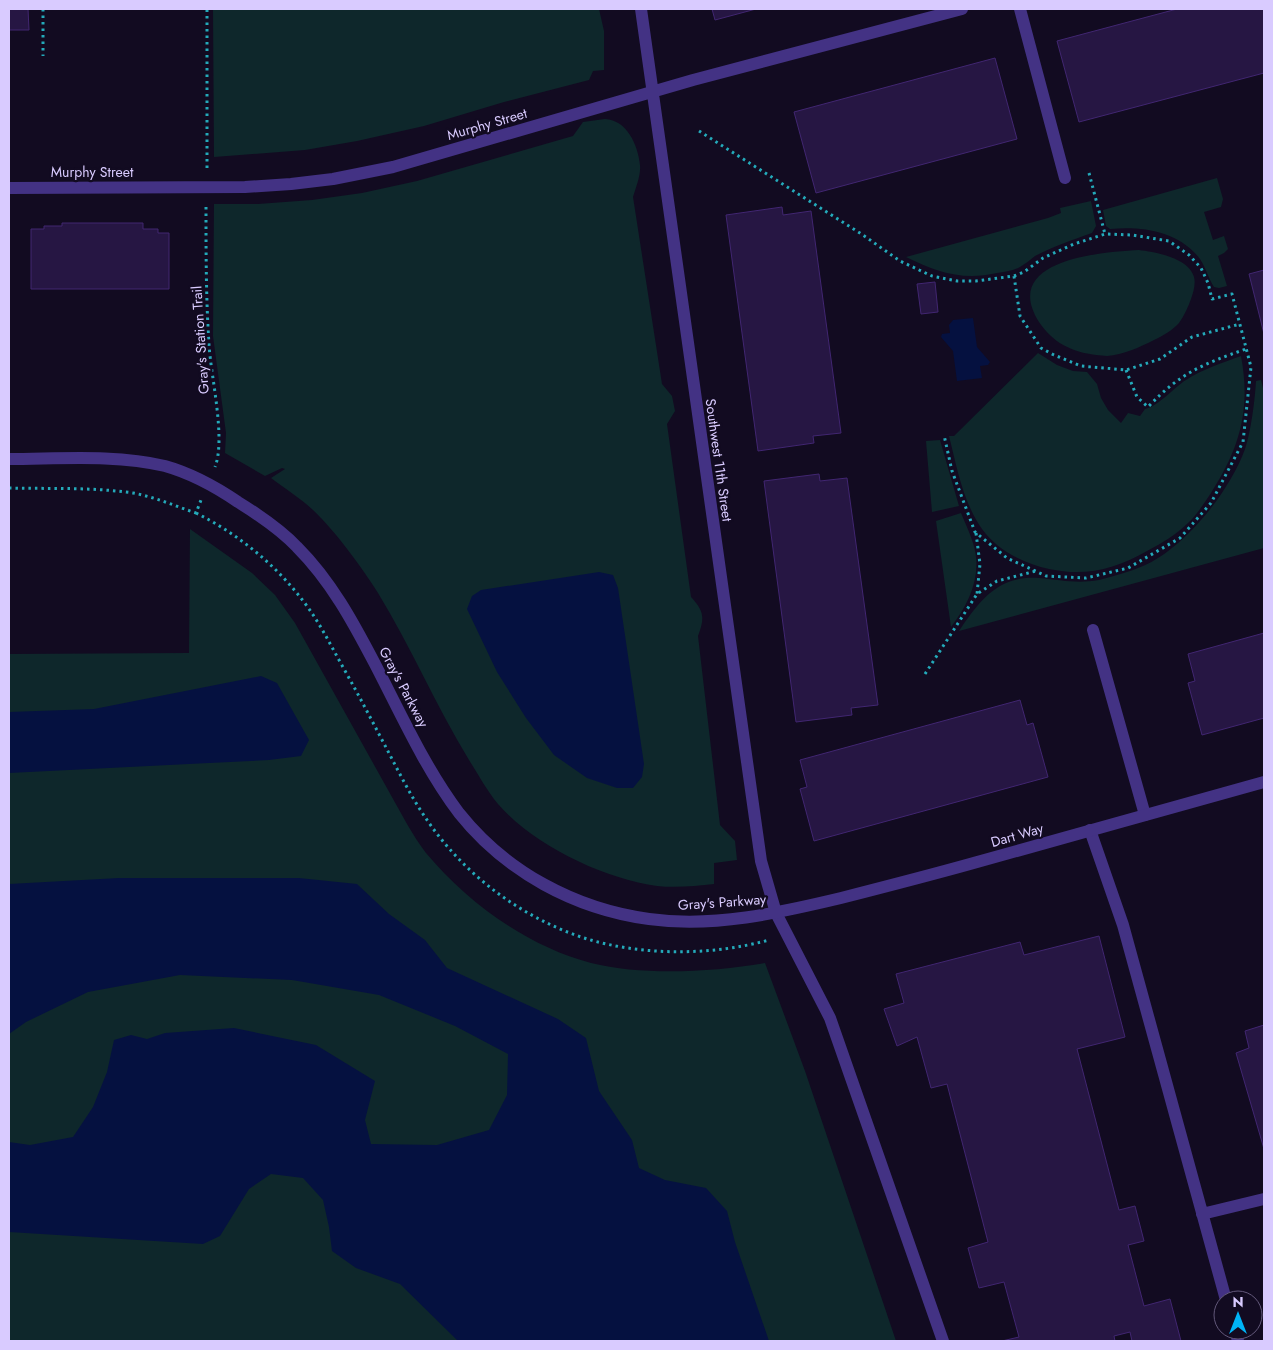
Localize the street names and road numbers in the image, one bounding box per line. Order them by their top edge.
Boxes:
street label: Murphy Street [445,103,530,145]
street label: Murphy Street [51,162,134,182]
street label: Gray's Station Trail [186,285,214,395]
street label: Southwest 11th Street [700,397,738,523]
street label: Gray's Parkway [374,643,434,731]
street label: Dart Way [988,818,1046,852]
street label: Gray's Parkway [677,889,768,915]

